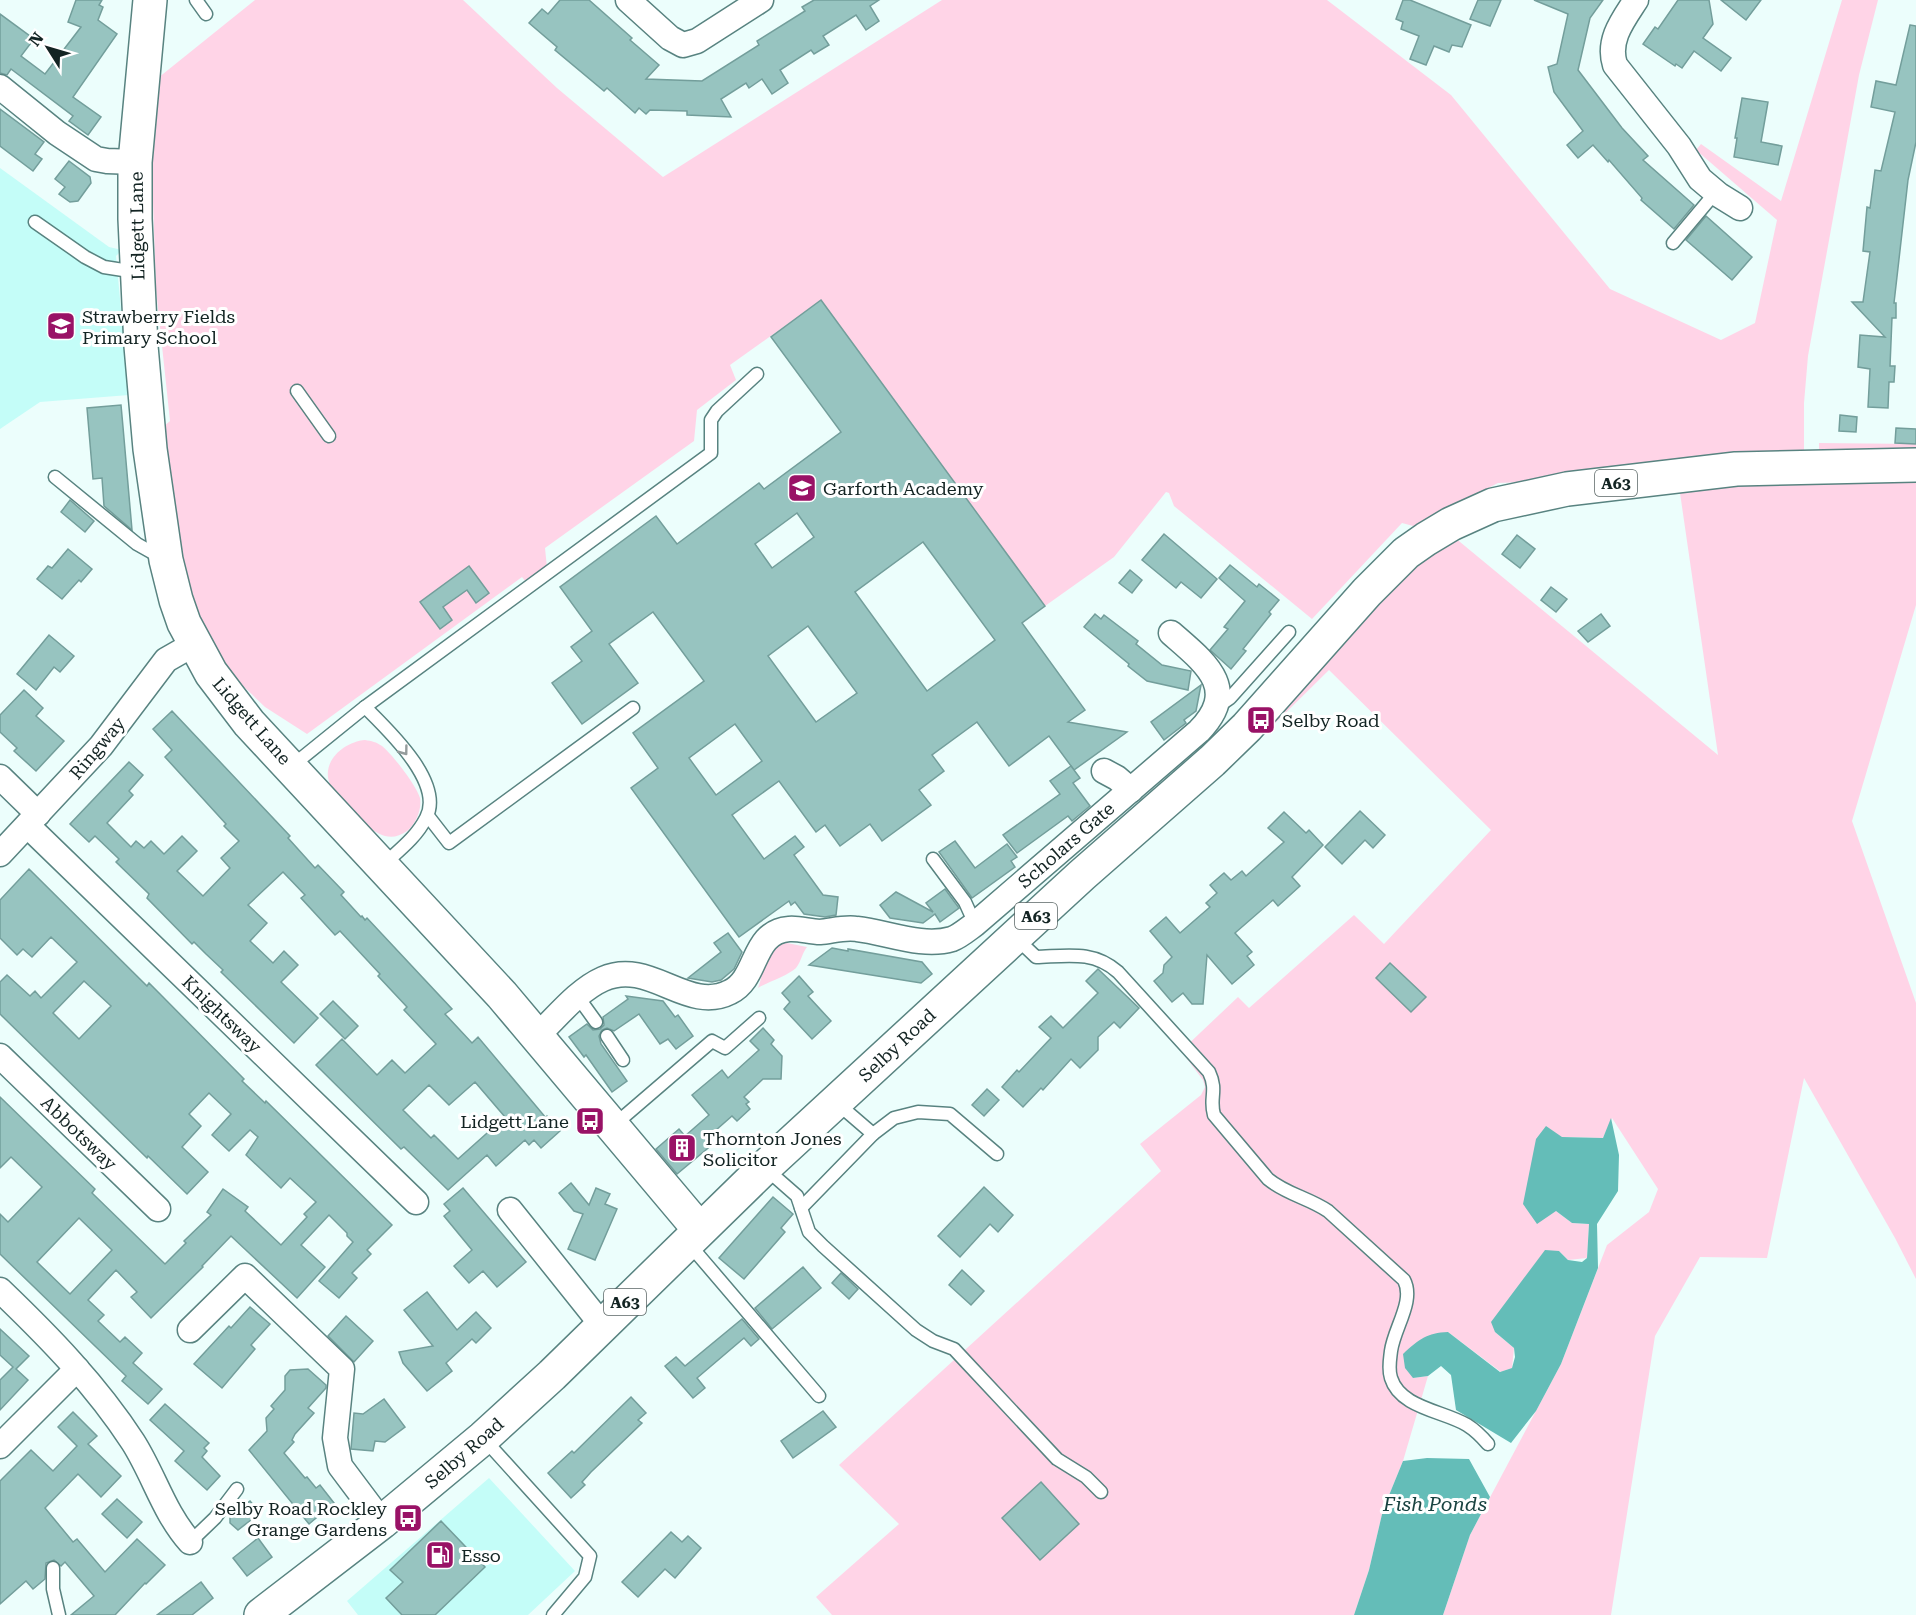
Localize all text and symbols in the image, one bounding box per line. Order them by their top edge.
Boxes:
north arrow [18,18,78,78]
text: N [25,29,48,50]
street label: Lidgett Lane [126,171,148,281]
place label: Strawberry Fields Primary School [82,306,235,348]
school or university icon: Strawberry Fields Primary School [45,310,77,342]
road number: A63 [1595,470,1637,496]
school or university icon: Garforth Academy [786,472,818,504]
place label: Garforth Academy [823,478,984,499]
street label: Lidgett Lane [208,673,296,769]
bus stop icon: Selby Road [1245,704,1277,736]
place label: Selby Road [1282,710,1380,731]
street label: Ringway [65,712,129,783]
one-way arrow [397,744,408,755]
street label: Scholars Gate [1014,798,1118,892]
road number: A63 [1015,903,1057,929]
street label: Knightsway [178,971,266,1057]
street label: Selby Road [854,1004,940,1086]
street label: Abbotsway [37,1092,121,1174]
bus stop icon: Lidgett Lane [574,1105,606,1137]
place label: Lidgett Lane [460,1111,569,1132]
place label: Thornton Jones Solicitor [703,1128,841,1170]
building icon: Thornton Jones Solicitor [666,1132,698,1164]
road number: A63 [604,1289,646,1315]
street label: Selby Road [420,1413,508,1493]
water label: Fish Ponds [1382,1492,1487,1516]
place label: Selby Road Rockley Grange Gardens [215,1498,387,1540]
bus stop icon: Selby Road Rockley Grange Gardens [392,1502,424,1534]
fuel station icon: Esso [424,1539,456,1571]
place label: Esso [461,1545,501,1566]

